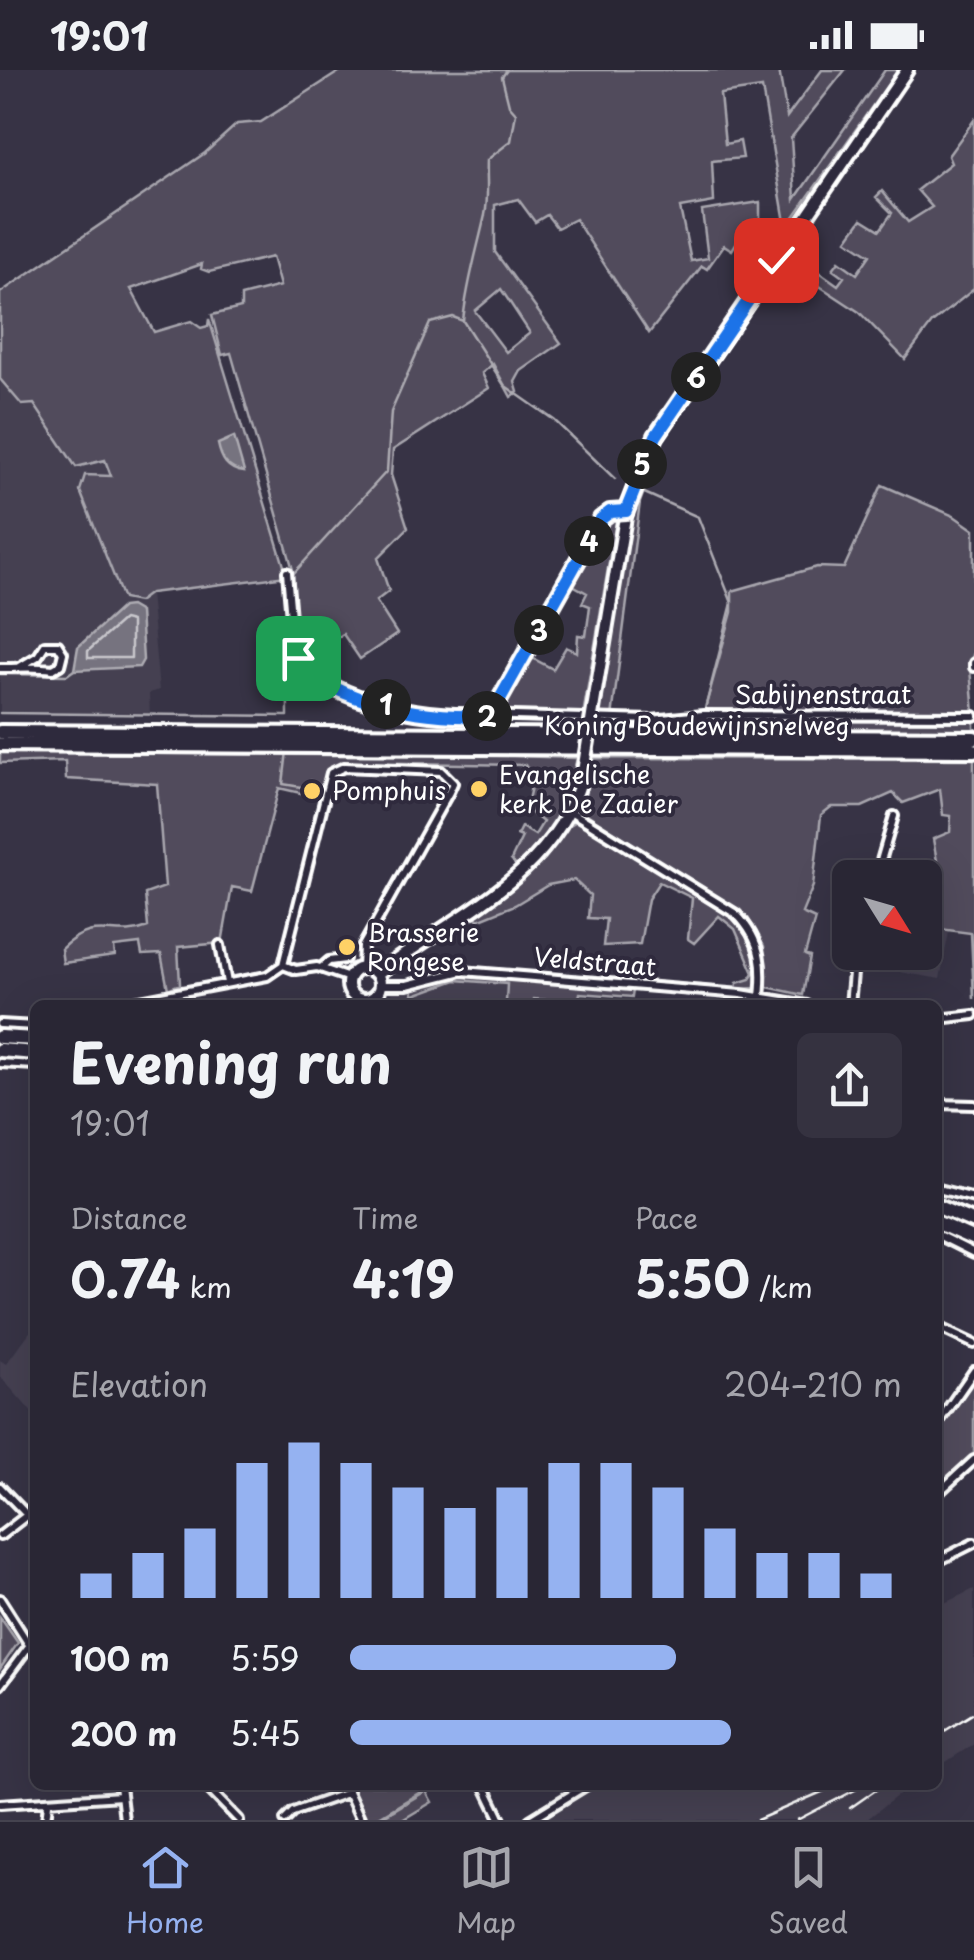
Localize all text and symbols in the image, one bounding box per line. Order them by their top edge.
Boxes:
text: 19:01 [50,7,148,64]
pin [734,218,819,303]
icon: check [749,233,804,288]
pin: 6 [671,352,721,402]
text: 6 [686,355,706,398]
pin: 5 [617,439,667,489]
text: 5 [633,442,651,485]
pin: 4 [564,516,614,566]
text: 4 [579,519,599,562]
pin: 3 [514,605,564,655]
text: 3 [530,608,548,651]
pin [256,616,341,701]
icon: arrive [271,631,326,686]
street label: Sabijnenstraat [735,675,911,713]
pin: 1 [361,679,411,729]
text: 1 [379,682,393,725]
pin: 2 [462,691,512,741]
text: 2 [477,694,497,737]
street label: Koning Boudewijnsnelweg [544,706,850,744]
place label: Evangelische kerk De Zaaier [499,755,678,822]
place label: Pomphuis [332,771,446,809]
marker: Evangelische kerk De Zaaier [468,778,490,800]
marker: Pomphuis [301,780,323,802]
north arrow [832,860,942,970]
map controls [832,860,942,970]
place label: Brasserie Rongese [367,913,479,980]
marker: Brasserie Rongese [336,936,358,958]
street label: Veldstraat [533,937,658,985]
text: Evening run [70,1020,392,1103]
button: share [797,1033,902,1138]
text: 19:01 [70,1099,150,1147]
text: Distance [70,1196,188,1239]
text: Time [352,1196,419,1239]
text: Pace [635,1196,698,1239]
text: 0.74 [70,1239,180,1315]
text: 4:19 [352,1239,455,1315]
text: 5:50 [635,1239,750,1315]
text: km [180,1265,232,1308]
text: /km [750,1265,813,1308]
text: Elevation [70,1360,208,1408]
text: 204–210 m [724,1360,902,1408]
text: 100 m [70,1634,170,1682]
text: 5:59 [230,1634,300,1682]
text: 200 m [70,1709,177,1757]
text: 5:45 [230,1709,301,1757]
tab: Home [126,1840,204,1943]
tab: Map [456,1840,516,1943]
tab: Saved [768,1840,848,1943]

